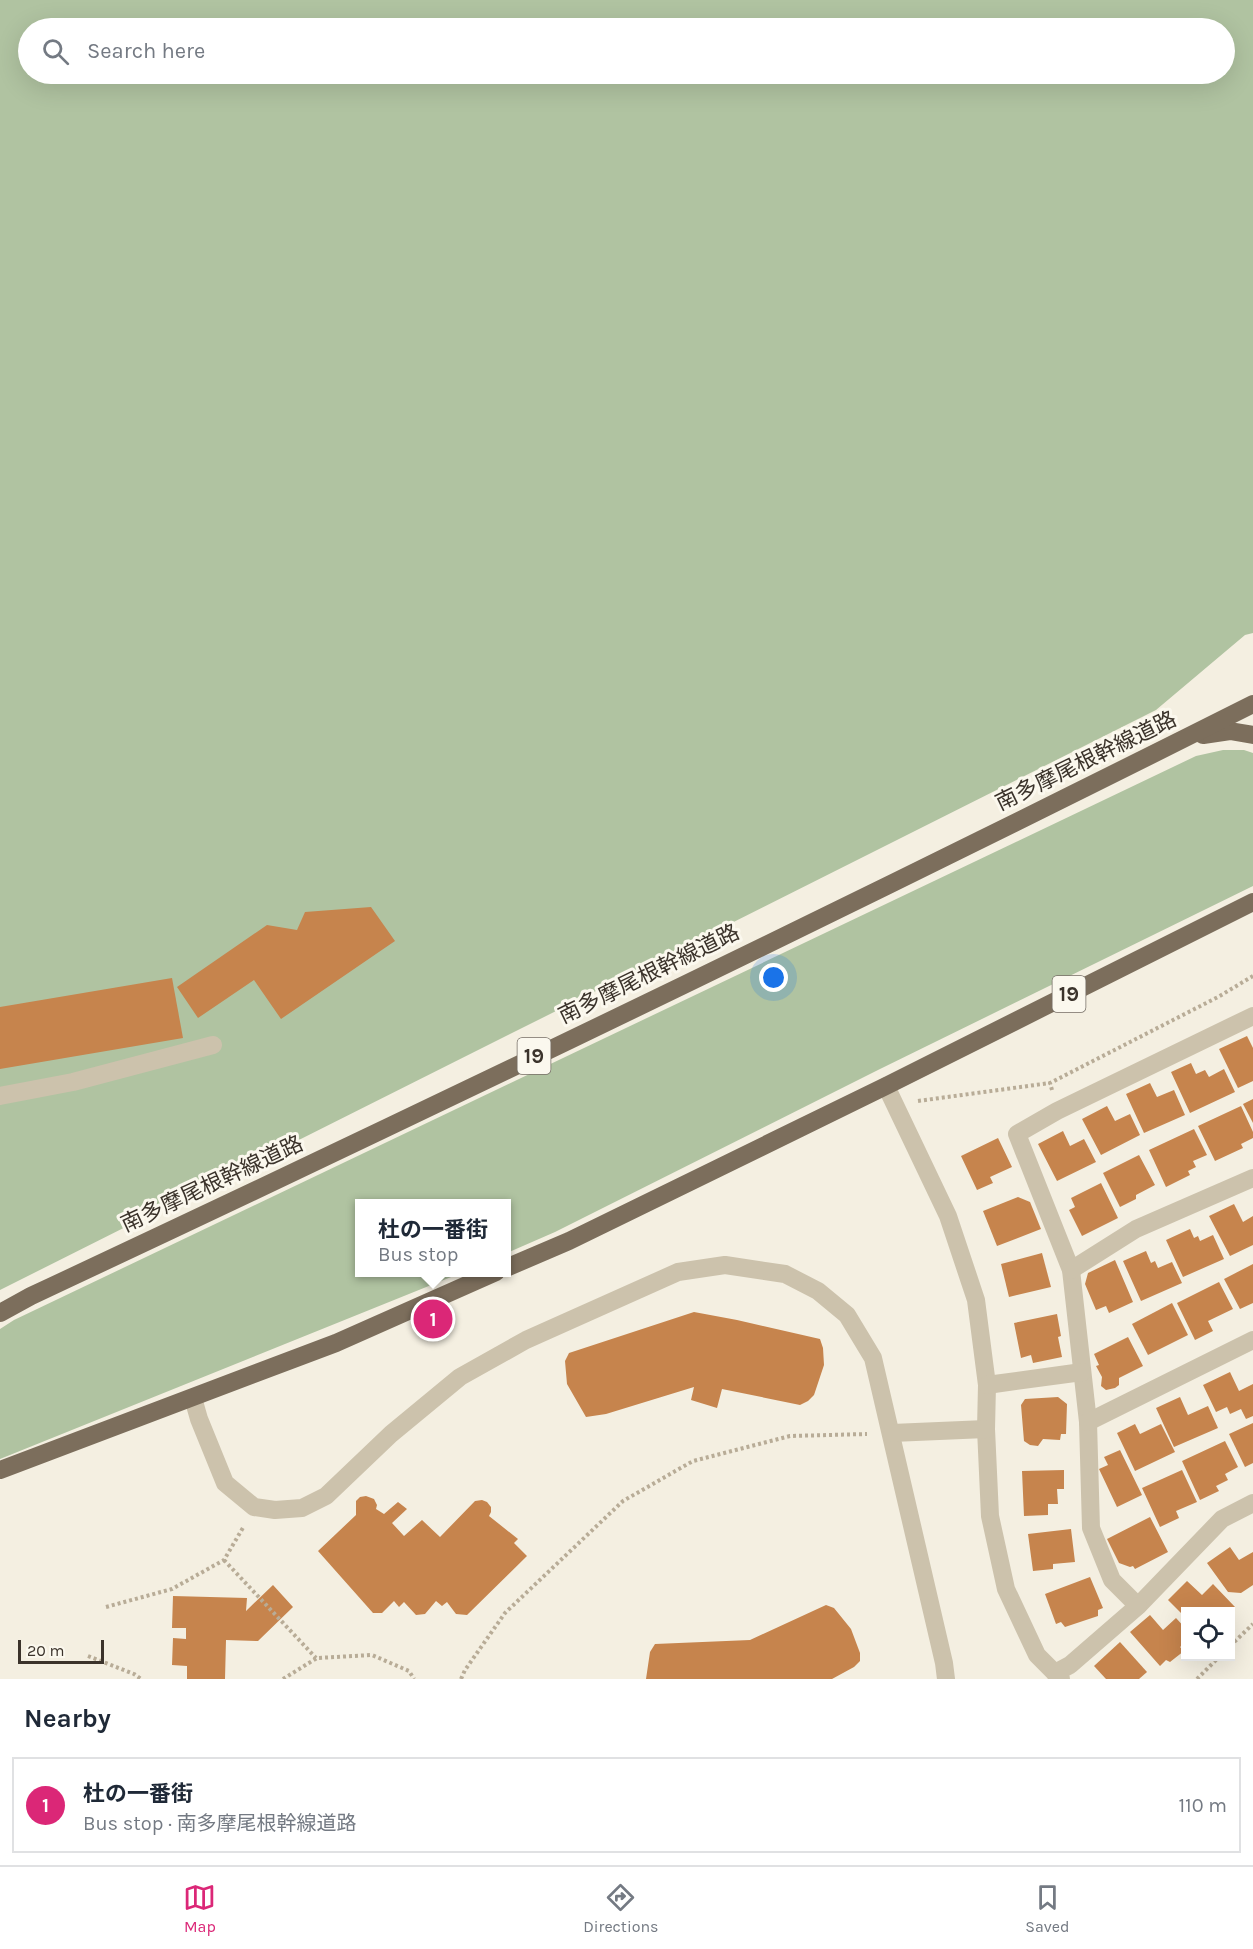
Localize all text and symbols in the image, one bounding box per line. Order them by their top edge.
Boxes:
search box [18,18,1235,84]
icon: search [39,35,72,68]
text: Search here [87,38,205,64]
street label: 南多摩尾根幹線道路 [991,706,1181,816]
street label: 南多摩尾根幹線道路 [554,919,744,1029]
your location [759,963,788,992]
road number: 19 [1052,976,1086,1012]
road number: 19 [518,1038,550,1074]
street label: 南多摩尾根幹線道路 [117,1130,307,1238]
popup [355,1199,511,1277]
text: 杜の一番街 [378,1217,488,1243]
text: Bus stop [378,1243,458,1266]
pin: 1 [414,1296,452,1342]
map controls [1181,1607,1235,1661]
button: locate [1181,1607,1235,1661]
scale bar [18,1637,104,1664]
text: 20 m [27,1641,65,1660]
text: Nearby [24,1703,111,1734]
text: 杜の一番街 [83,1781,193,1807]
text: 1 [42,1794,49,1817]
text: 110 m [1178,1794,1227,1817]
text: Bus stop · 南多摩尾根幹線道路 [83,1812,357,1835]
tab: Map [183,1881,216,1936]
tab: Directions [583,1881,658,1936]
tab: Saved [1025,1881,1070,1936]

